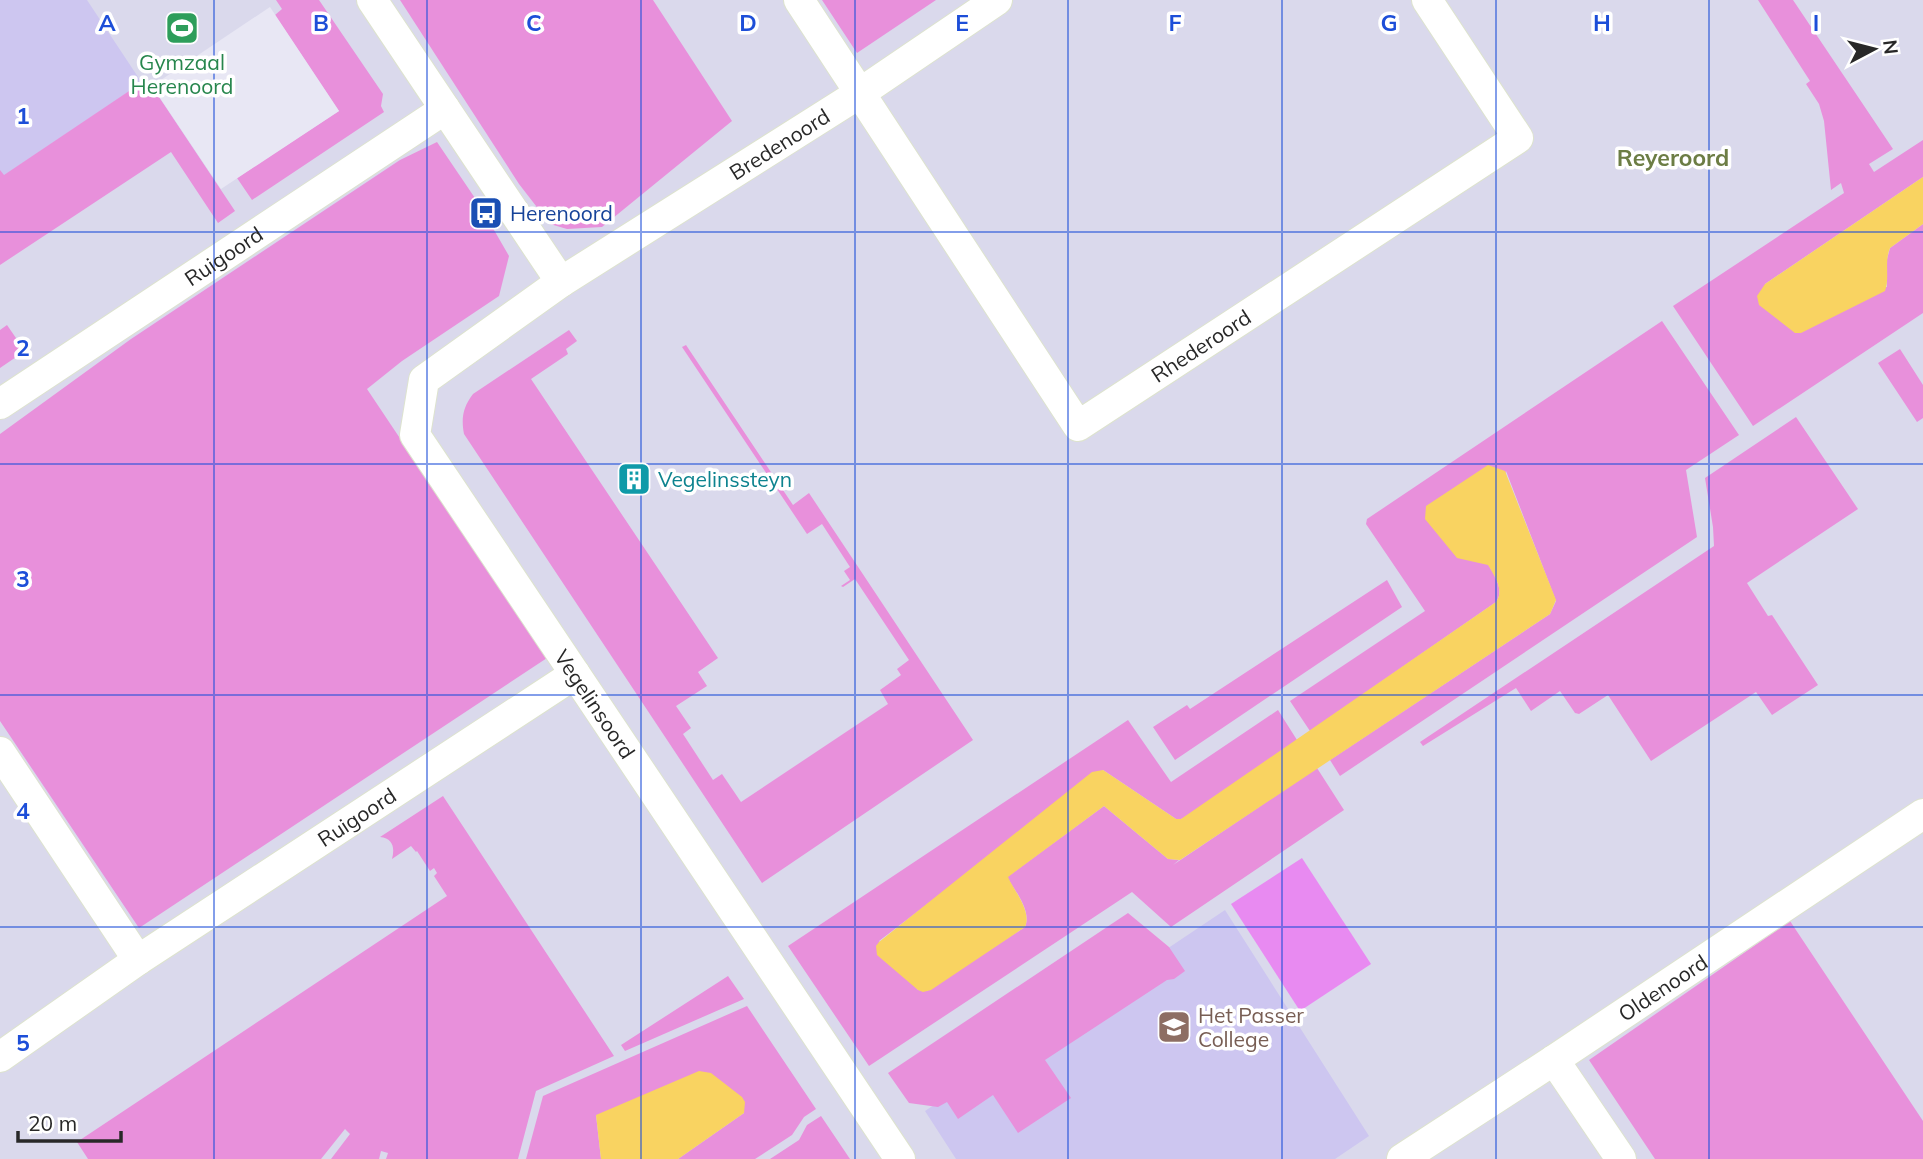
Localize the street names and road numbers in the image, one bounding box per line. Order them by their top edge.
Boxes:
street label: Bredenoord [724,103,834,185]
street label: Ruigoord [179,221,267,291]
street label: Rhederoord [1146,304,1256,388]
street label: Vegelinsoord [549,645,641,763]
street label: Ruigoord [313,782,401,852]
street label: Oldenoord [1613,949,1712,1027]

